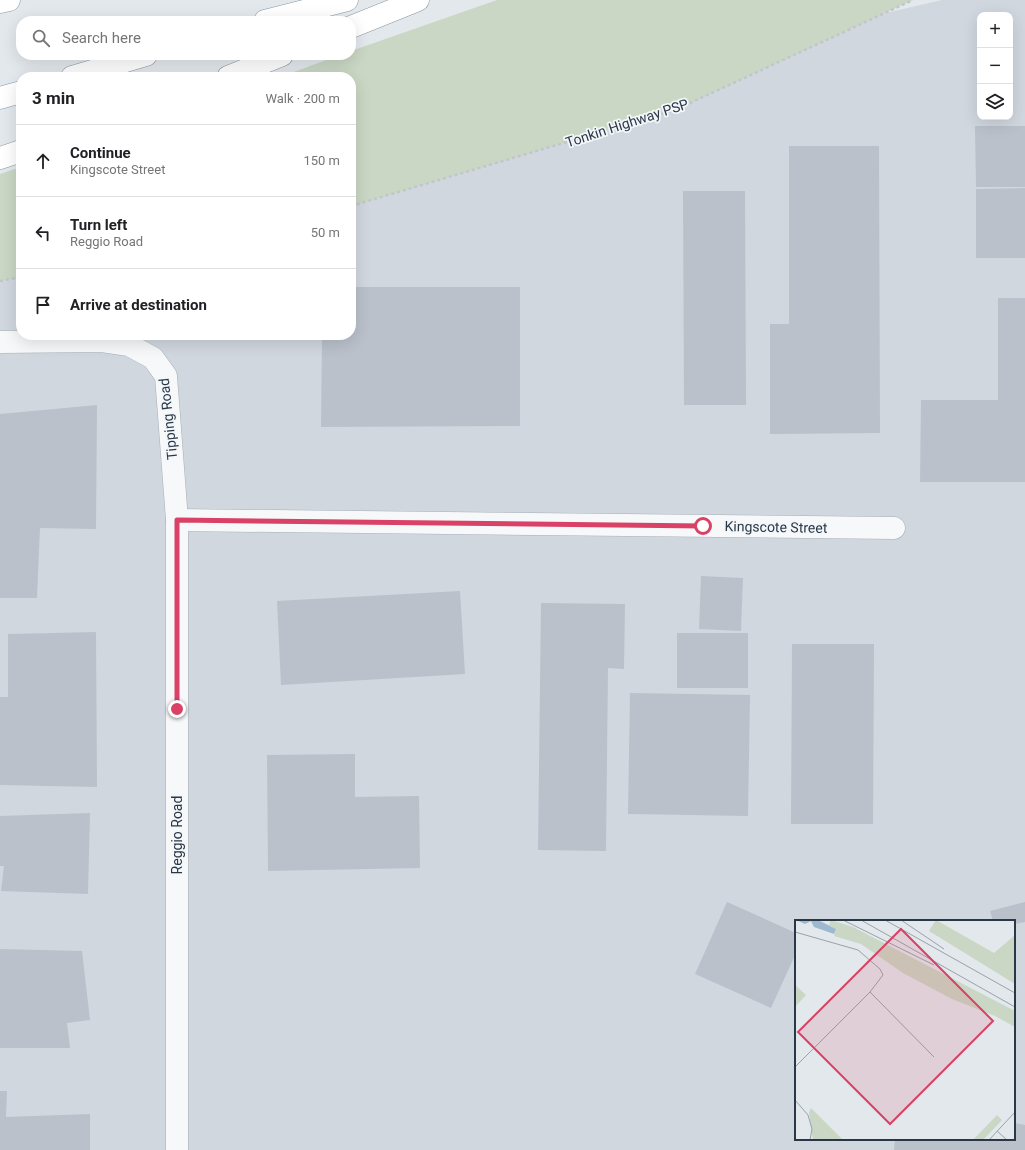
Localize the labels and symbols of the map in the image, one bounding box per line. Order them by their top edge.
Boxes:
street label: Tonkin Highway PSP [564,96,691,150]
street label: Tipping Road [156,377,180,461]
route start [694,517,712,535]
street label: Kingscote Street [725,518,828,536]
route end [168,700,186,718]
street label: Reggio Road [169,796,185,874]
inset map [795,920,1015,1140]

